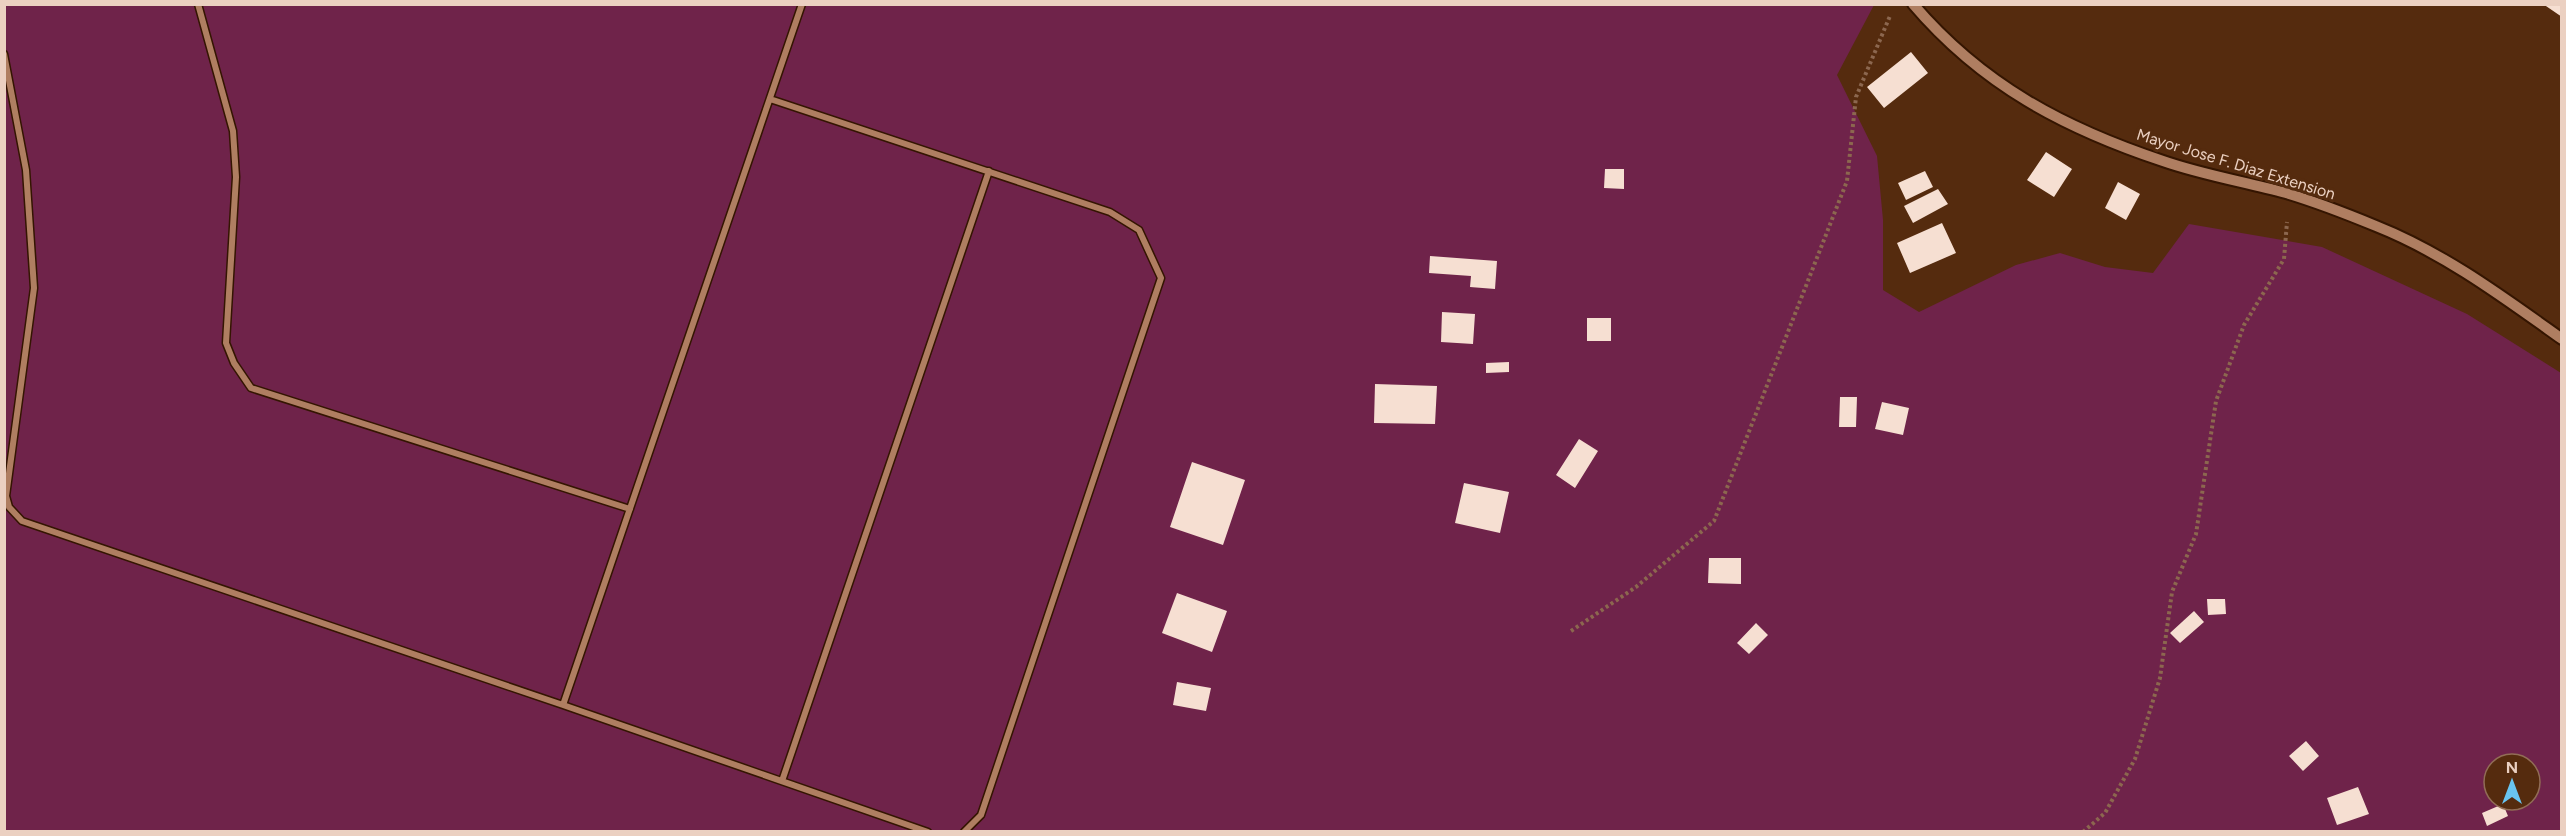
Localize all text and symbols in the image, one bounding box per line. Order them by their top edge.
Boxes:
street label: Mayor Jose F. Diaz Extension [2134,125,2338,203]
north arrow [2482,752,2542,812]
text: N [2506,758,2518,777]

